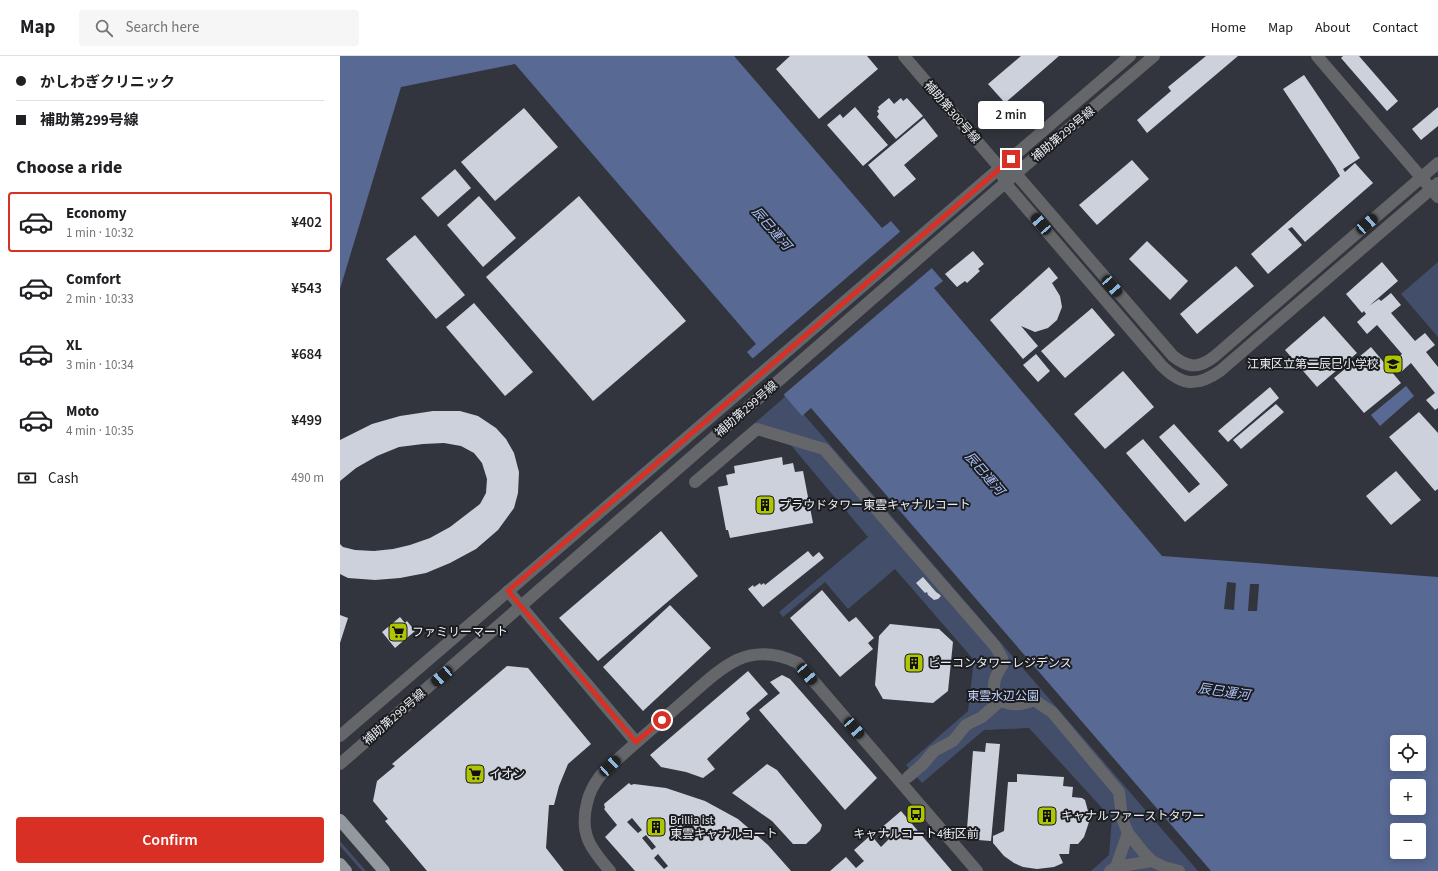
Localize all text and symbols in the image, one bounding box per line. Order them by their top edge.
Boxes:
search box [79,10,359,46]
text: Map [20,14,55,41]
icon: search [93,17,115,39]
text: Search here [125,17,199,38]
text: Home [1211,18,1246,38]
text: Map [1268,18,1293,38]
text: About [1315,18,1350,38]
text: Contact [1372,18,1418,38]
text: かしわぎクリニック [40,72,175,93]
street label: 補助第300号線 [920,77,984,147]
callout: 2 min [978,101,1044,129]
street label: 補助第299号線 [1028,103,1099,166]
text: 2 min [996,106,1026,124]
text: 補助第299号線 [40,110,139,131]
route end [1002,150,1020,168]
text: Choose a ride [16,155,122,180]
text: Economy [66,203,127,224]
water label: 辰巳運河 [747,203,797,256]
icon: car [18,204,54,240]
car [1029,211,1053,237]
text: ¥402 [291,212,322,233]
car [1354,212,1380,236]
text: 1 min · 10:32 [66,224,134,242]
text: Comfort [66,269,121,290]
icon: car [18,270,54,306]
car [1100,273,1124,299]
text: ¥543 [291,278,322,299]
text: 2 min · 10:33 [66,290,134,308]
text: XL [66,335,82,356]
icon: car [18,336,54,372]
text: ¥684 [291,344,322,365]
school or university icon: 江東区立第二辰巳小学校 [1382,353,1404,375]
text: 3 min · 10:34 [66,356,134,374]
place label: 江東区立第二辰巳小学校 [1247,356,1379,373]
street label: 補助第299号線 [711,377,781,441]
text: Moto [66,401,99,422]
icon: car [18,402,54,438]
text: ¥499 [291,410,322,431]
text: 4 min · 10:35 [66,422,134,440]
water label: 辰巳運河 [960,448,1010,501]
icon: cash [16,467,38,489]
text: Cash [48,468,79,489]
text: 490 m [291,469,324,487]
building icon: プラウドタワー東雲キャナルコート [754,494,776,516]
place label: プラウドタワー東雲キャナルコート [779,497,971,514]
supermarket icon: ファミリーマート [387,621,409,643]
place label: ファミリーマート [412,624,508,641]
building icon: ビーコンタワーレジデンス [903,652,925,674]
place label: ビーコンタワーレジデンス [928,655,1072,672]
car [795,661,819,687]
car [429,664,455,688]
water label: 辰巳運河 [1197,679,1254,705]
street label: 補助第299号線 [359,685,429,749]
park label: 東雲水辺公園 [967,688,1039,705]
route start [653,711,671,729]
car [842,715,866,741]
map controls [1390,735,1426,859]
button: locate [1390,735,1426,771]
car [597,753,623,779]
supermarket icon: イオン [464,763,486,785]
place label: イオン [489,766,525,783]
button: + [1390,779,1426,815]
bus stop icon: キャナルコート4街区前 [905,803,927,825]
building icon: キャナルファーストタワー [1036,805,1058,827]
place label: キャナルファーストタワー [1061,808,1204,825]
place label: Brillia ist 東雲キャナルコート [670,812,778,843]
building icon: Brillia ist 東雲キャナルコート [645,816,667,838]
button: Confirm [16,817,324,863]
button: − [1390,823,1426,859]
place label: キャナルコート4街区前 [853,826,979,843]

